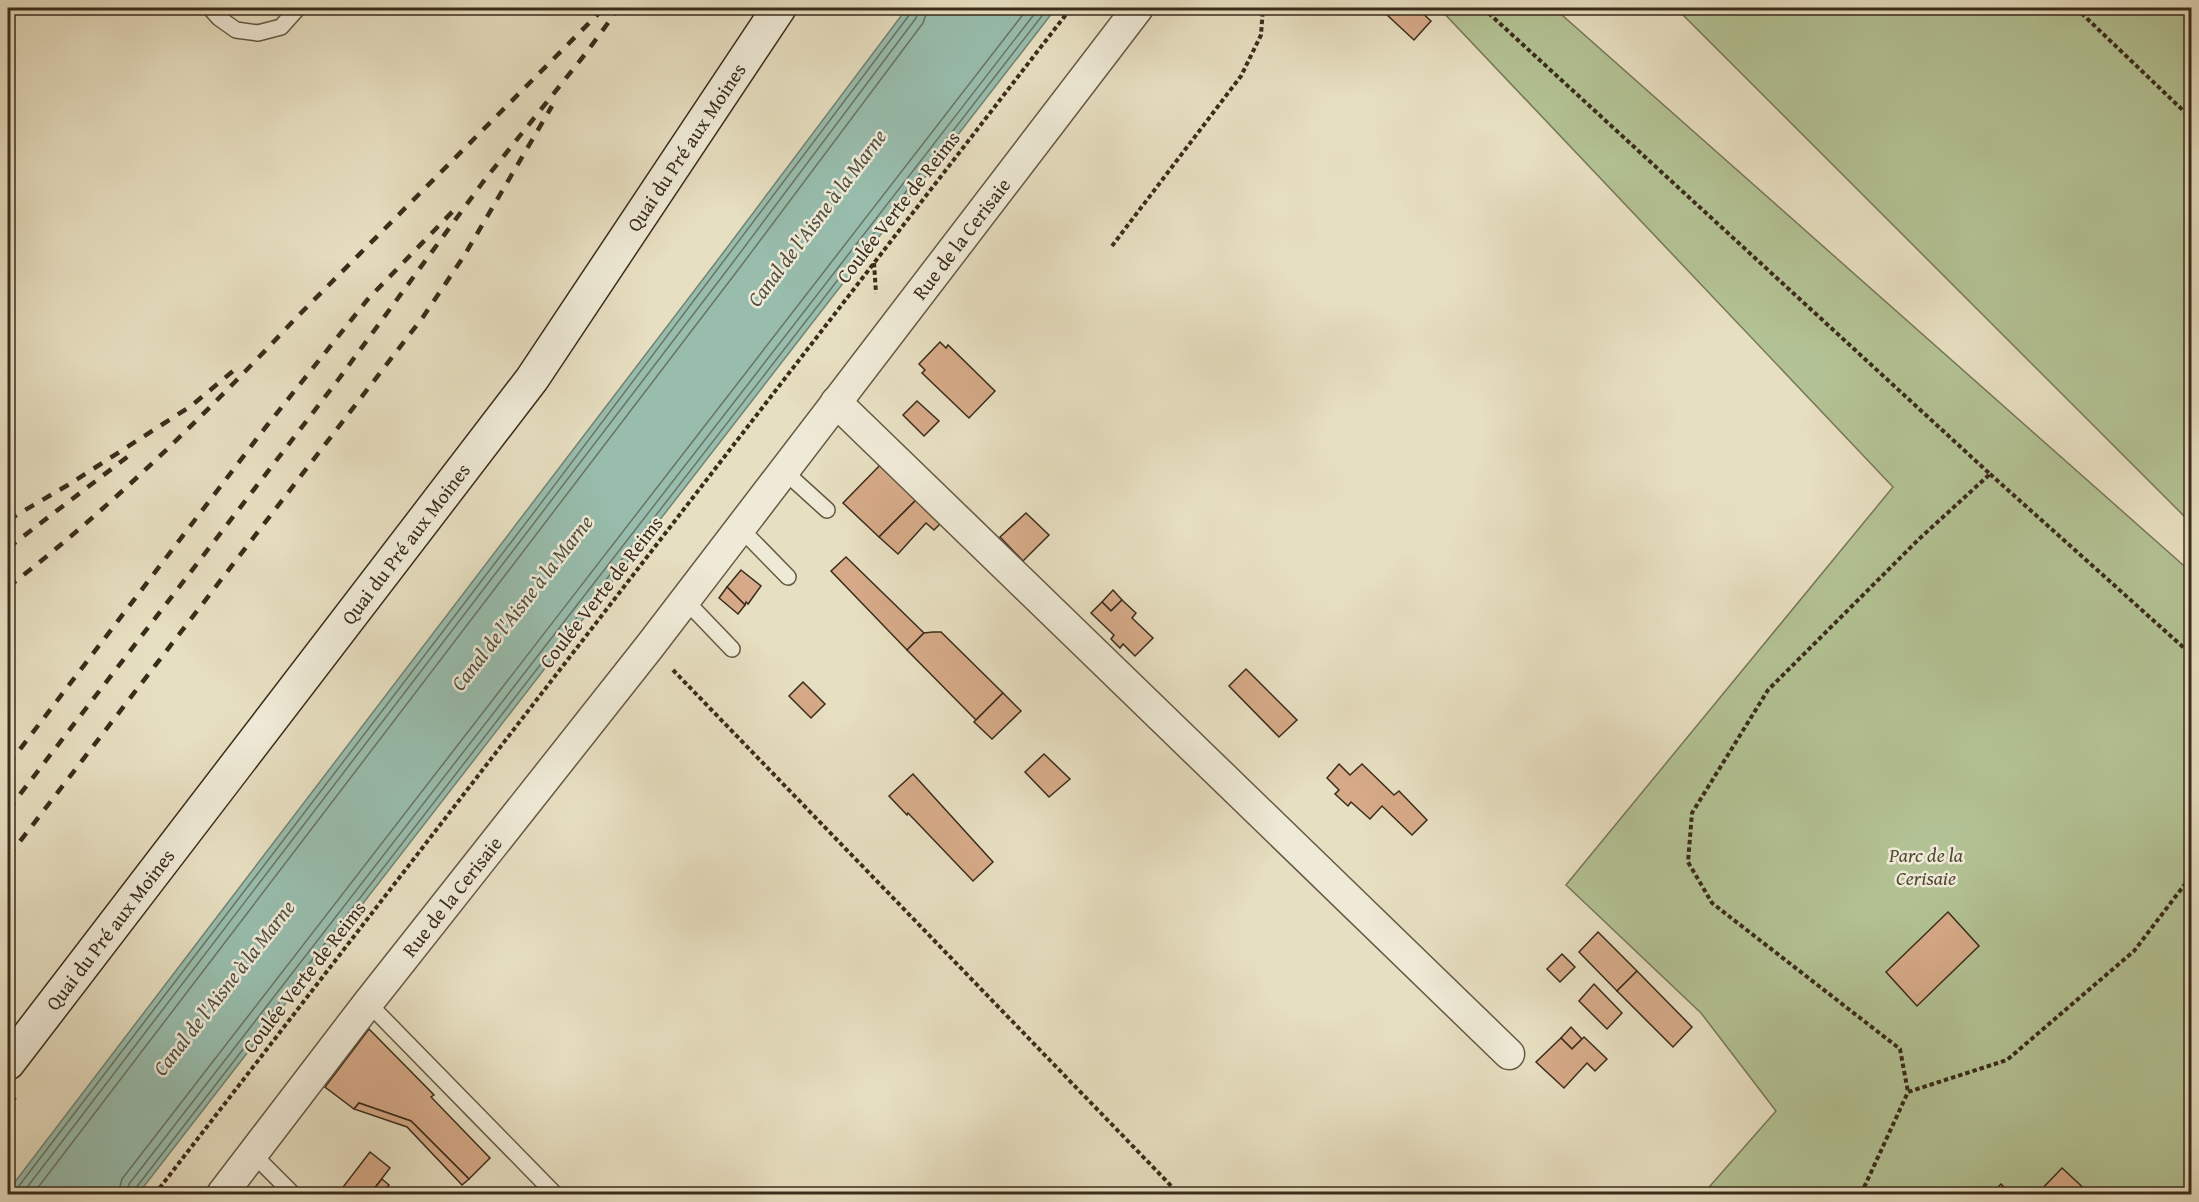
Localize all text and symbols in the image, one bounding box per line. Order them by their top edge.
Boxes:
street label: Quai du Pré aux Moines [619,57,752,237]
water label: Canal de l'Aisne à la Marne [739,122,894,313]
street label: Coulée Verte de Reims [829,124,966,289]
street label: Rue de la Cerisaie [905,171,1017,306]
street label: Quai du Pré aux Moines [334,457,477,631]
water label: Canal de l'Aisne à la Marne [443,508,600,697]
street label: Coulée Verte de Reims [532,509,669,674]
street label: Rue de la Cerisaie [395,830,508,963]
park label: Parc de la Cerisaie [1888,840,1964,892]
street label: Quai du Pré aux Moines [38,842,181,1016]
water label: Canal de l'Aisne à la Marne [145,893,302,1082]
street label: Coulée Verte de Reims [235,894,372,1059]

